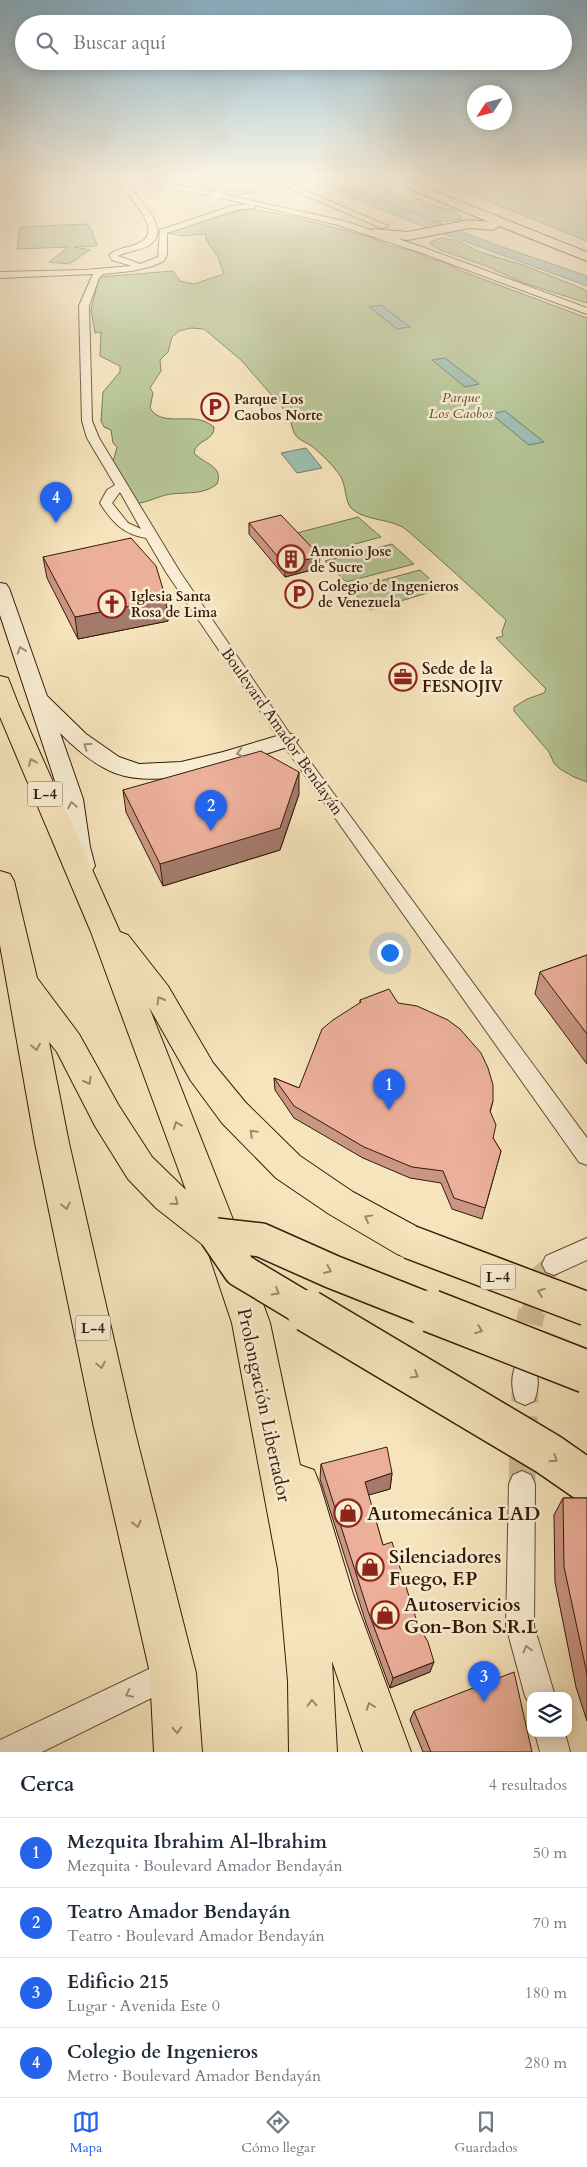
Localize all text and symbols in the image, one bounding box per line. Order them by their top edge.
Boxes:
search box [15,15,572,70]
icon: search [33,29,61,57]
text: Buscar aquí [73,30,166,56]
north arrow [467,85,512,130]
park label: Parque Los Caobos [429,388,493,423]
place label: Parque Los Caobos Norte [234,390,323,425]
parking icon: Parque Los Caobos Norte [200,392,230,422]
pin: 4 [40,482,72,523]
place label: Antonio Jose de Sucre [310,542,392,577]
building icon: Antonio Jose de Sucre [276,544,306,574]
place label: Colegio de Ingenieros de Venezuela [318,577,459,612]
parking icon: Colegio de Ingenieros de Venezuela [284,579,314,609]
place label: Iglesia Santa Rosa de Lima [131,587,217,622]
church icon: Iglesia Santa Rosa de Lima [97,589,127,619]
street label: Boulevard Amador Bendayán [216,644,348,820]
one-way arrow [17,647,27,655]
place label: Sede de la FESNOJIV [422,658,504,698]
office icon: Sede de la FESNOJIV [388,662,418,692]
one-way arrow [83,743,93,752]
one-way arrow [236,747,245,758]
one-way arrow [27,758,38,767]
road number: L-4 [28,782,62,806]
pin: 2 [195,790,227,831]
one-way arrow [68,800,78,809]
your location [377,940,403,966]
one-way arrow [157,997,167,1006]
one-way arrow [30,1042,40,1051]
pin: 1 [373,1069,405,1110]
one-way arrow [82,1076,92,1085]
one-way arrow [173,1121,184,1130]
one-way arrow [250,1129,259,1138]
one-way arrow [169,1196,178,1205]
one-way arrow [60,1202,71,1211]
one-way arrow [364,1214,373,1224]
one-way arrow [323,1263,332,1274]
road number: L-4 [480,1264,516,1290]
one-way arrow [270,1285,279,1295]
one-way arrow [537,1288,546,1298]
street label: Prolongación Libertador [231,1306,297,1505]
road number: L-4 [76,1316,110,1340]
one-way arrow [475,1324,483,1334]
one-way arrow [95,1361,105,1370]
one-way arrow [409,1369,418,1379]
one-way arrow [549,1453,558,1462]
shop icon: Automecánica LAD [333,1498,363,1528]
place label: Automecánica LAD [367,1501,540,1527]
one-way arrow [131,1519,142,1528]
place label: Silenciadores Fuego, F.P [389,1544,501,1592]
shop icon: Silenciadores Fuego, F.P [355,1552,385,1582]
place label: Autoservicios Gon-Bon S.R.L [404,1592,538,1640]
shop icon: Autoservicios Gon-Bon S.R.L [370,1600,400,1630]
one-way arrow [522,1645,532,1653]
pin: 3 [468,1661,500,1702]
one-way arrow [125,1688,134,1698]
map controls [527,1692,572,1737]
button: layers [527,1692,572,1737]
one-way arrow [306,1699,317,1707]
one-way arrow [366,1702,376,1711]
one-way arrow [171,1726,182,1734]
text: Cerca [20,1770,74,1799]
text: 4 resultados [489,1774,567,1796]
text: Mezquita Ibrahim Al-lbrahim [67,1829,327,1855]
text: 1 [32,1842,40,1864]
text: 50 m [533,1842,567,1864]
text: Mezquita · Boulevard Amador Bendayán [67,1855,343,1877]
text: Teatro Amador Bendayán [67,1899,290,1925]
text: 2 [32,1912,40,1934]
text: 70 m [533,1912,567,1934]
text: Teatro · Boulevard Amador Bendayán [67,1925,325,1947]
text: Edificio 215 [67,1969,169,1995]
text: 3 [32,1982,40,2004]
text: 180 m [525,1982,567,2004]
text: Lugar · Avenida Este 0 [67,1995,220,2017]
text: Colegio de Ingenieros [67,2039,258,2065]
text: 4 [32,2052,40,2074]
text: 280 m [525,2052,567,2074]
text: Metro · Boulevard Amador Bendayán [67,2065,321,2087]
tab: Mapa [70,2108,102,2157]
tab: Cómo llegar [241,2108,315,2157]
tab: Guardados [454,2108,517,2157]

